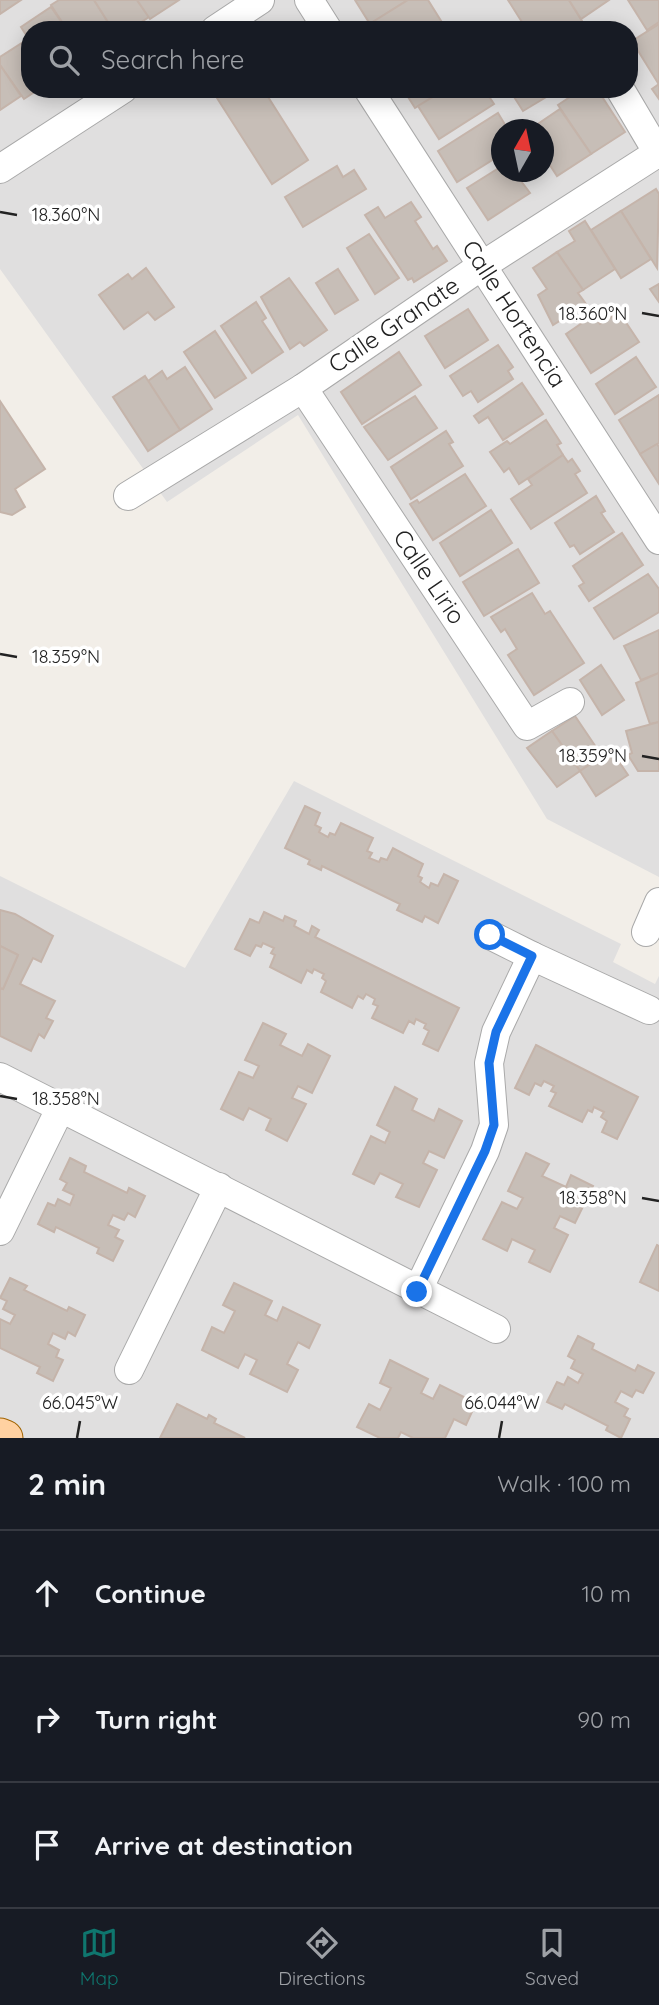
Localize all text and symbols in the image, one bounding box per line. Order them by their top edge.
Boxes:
search box [21,21,638,98]
icon: search [45,41,83,79]
text: Search here [101,43,245,76]
north arrow [491,119,554,182]
text: 18.360°N [32,203,100,226]
street label: Calle Hortencia [456,234,574,393]
street label: Calle Granate [322,269,465,379]
text: 18.360°N [559,302,627,325]
street label: Calle Lirio [387,523,472,630]
text: 18.359°N [32,645,100,668]
text: 18.359°N [559,744,627,767]
route start [474,919,505,950]
text: 18.358°N [32,1087,100,1110]
text: 18.358°N [559,1186,627,1209]
route end [401,1276,432,1307]
text: 66.045°W [42,1391,118,1414]
text: 66.044°W [464,1391,540,1414]
text: 2 min [28,1465,106,1503]
text: Walk · 100 m [497,1469,631,1498]
icon: ahead [28,1574,66,1612]
text: Continue [95,1577,206,1610]
text: 10 m [582,1579,631,1608]
icon: right [28,1700,66,1738]
text: Turn right [95,1703,217,1736]
text: 90 m [577,1705,631,1734]
icon: arrive [28,1826,66,1864]
text: Arrive at destination [95,1829,353,1862]
tab: Map [80,1924,119,1990]
tab: Directions [278,1924,365,1990]
tab: Saved [525,1924,579,1990]

